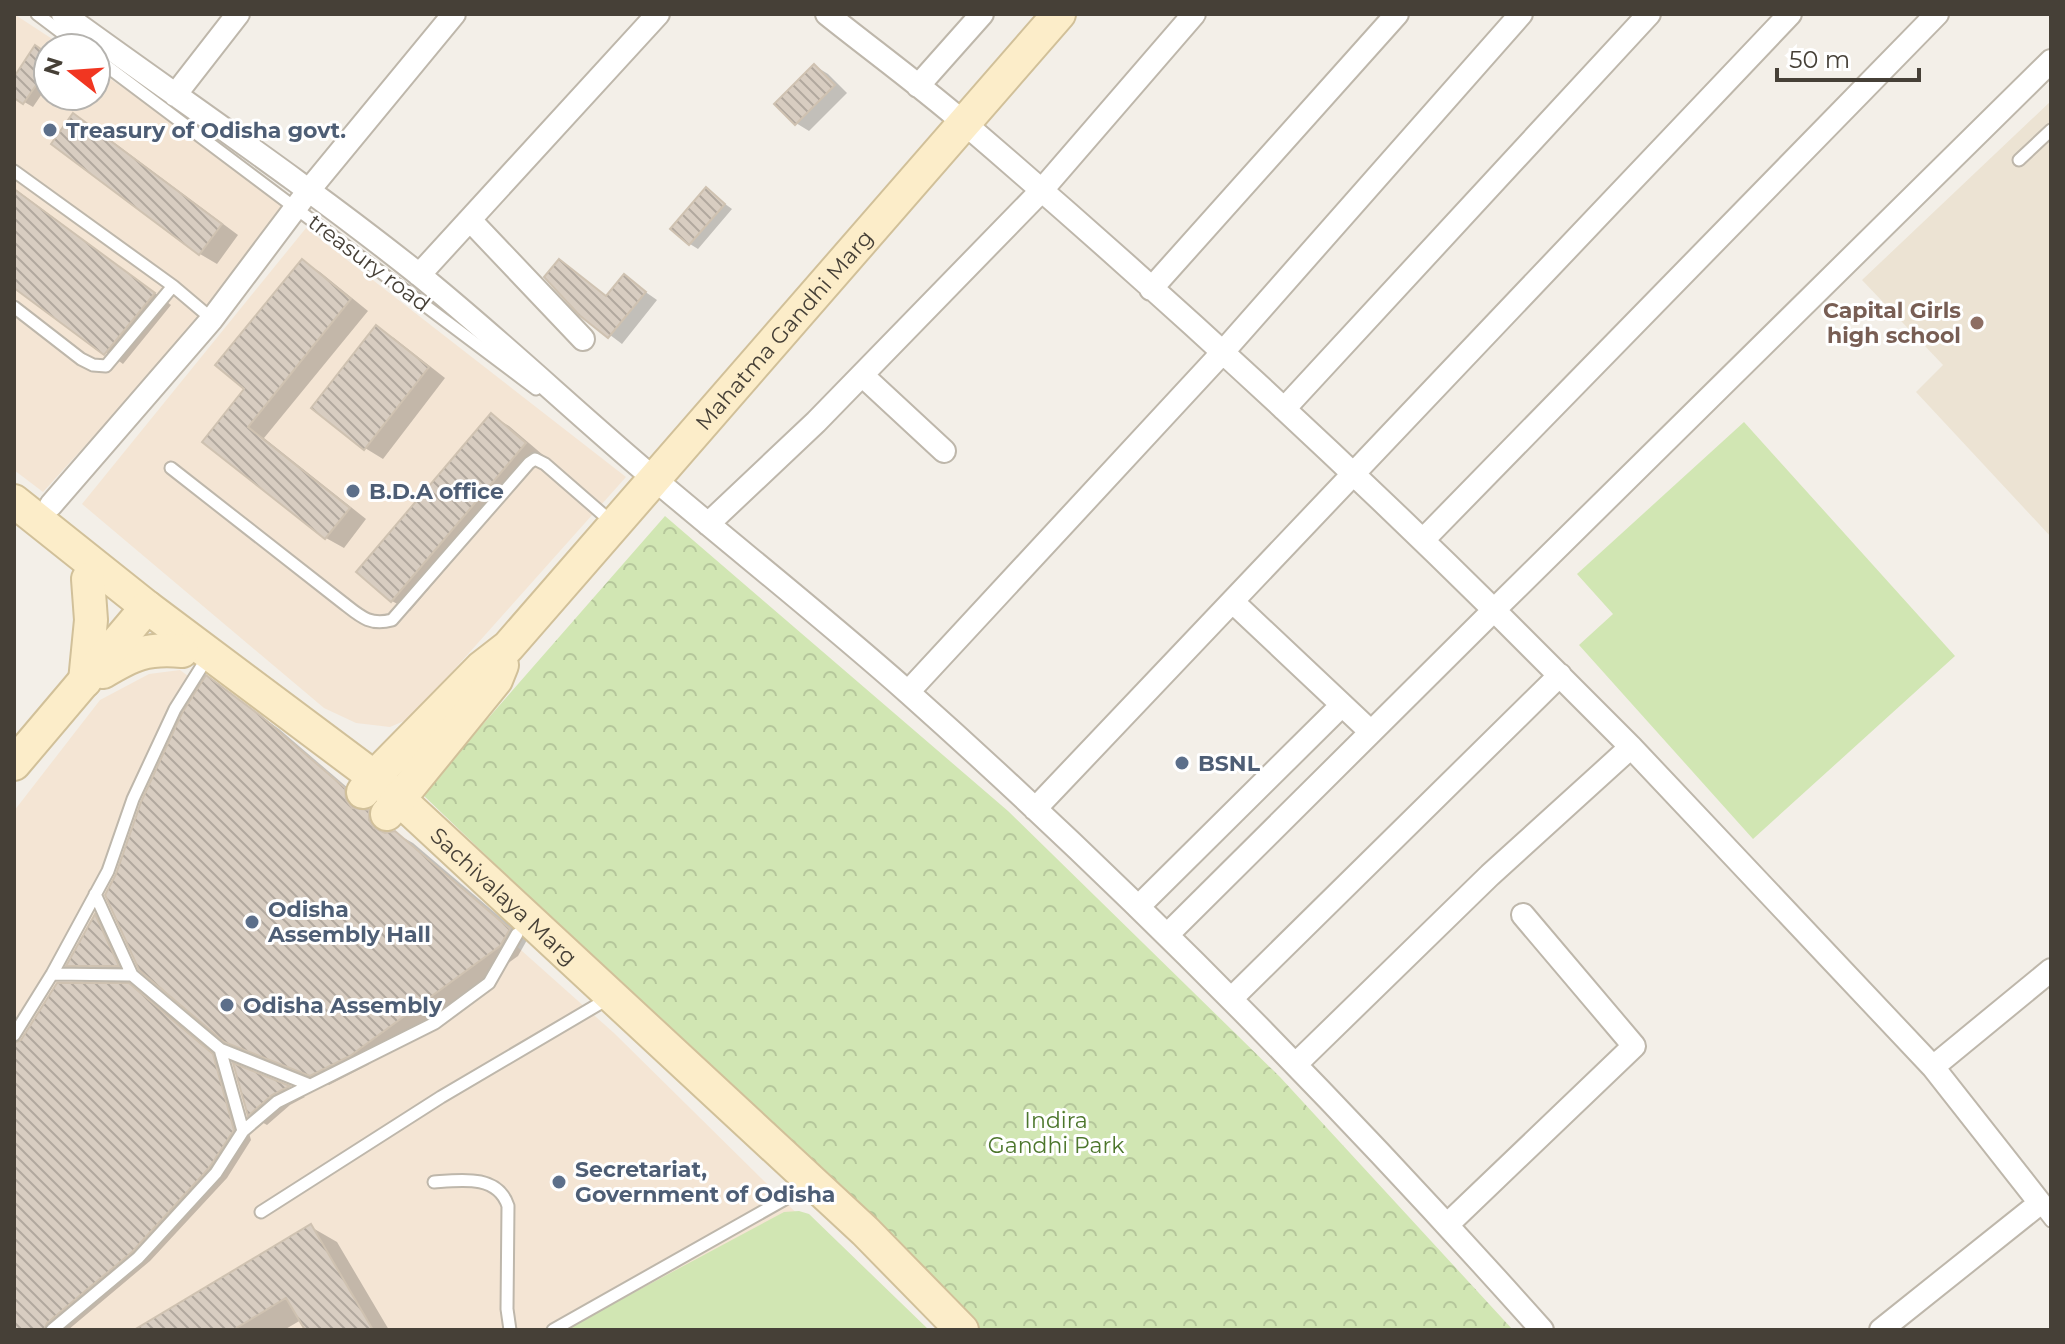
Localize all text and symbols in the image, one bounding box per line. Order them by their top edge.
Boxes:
north arrow [32,32,112,112]
scale bar [1777,32,1919,82]
text: 50 m [1789,45,1850,74]
text: N [38,54,69,79]
place label: Treasury of Odisha govt. [66,117,346,144]
marker: Treasury of Odisha govt. [41,121,59,139]
street label: treasury road [303,208,435,318]
street label: Mahatma Gandhi Marg [690,224,879,436]
place label: Capital Girls high school [1823,297,1961,349]
marker: Capital Girls high school [1968,314,1986,332]
place label: B.D.A office [369,478,504,505]
marker: B.D.A office [344,482,362,500]
place label: BSNL [1198,750,1261,777]
marker: BSNL [1173,754,1191,772]
street label: Sachivalaya Marg [425,822,583,971]
place label: Odisha Assembly Hall [267,896,431,948]
marker: Odisha Assembly Hall [243,913,261,931]
place label: Odisha Assembly [243,992,443,1019]
marker: Odisha Assembly [218,996,236,1014]
park label: Indira Gandhi Park [988,1107,1125,1159]
place label: Secretariat, Government of Odisha [575,1156,835,1208]
marker: Secretariat, Government of Odisha [550,1173,568,1191]

